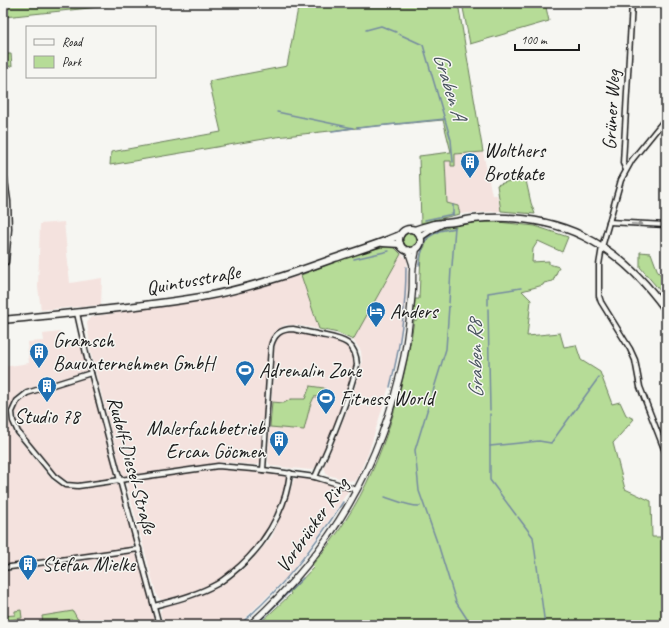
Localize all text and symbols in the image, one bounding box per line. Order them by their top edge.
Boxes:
legend [26,26,156,78]
scale bar [515,26,579,52]
text: 100 m [521,32,548,48]
text: Road [62,34,84,50]
water label: Graben A [428,50,474,127]
text: Park [62,54,83,70]
street label: Grüner Weg [596,68,626,151]
place label: Wolthers Brotkate [484,138,547,186]
building icon: Wolthers Brotkate [459,151,481,179]
one-way arrow [631,221,644,227]
street label: Quintusstraße [144,259,243,301]
place label: Anders [390,299,439,324]
hotel icon: Anders [365,300,387,328]
water label: Graben R8 [461,315,489,398]
place label: Gramsch Bauunternehmen GmbH [53,328,217,376]
building icon: Gramsch Bauunternehmen GmbH [28,341,50,369]
place label: Adrenalin Zone [259,358,362,383]
sports icon: Adrenalin Zone [234,359,256,387]
building icon: Studio 78 [36,375,58,403]
place label: Fitness World [340,386,437,411]
sports icon: Fitness World [315,387,337,415]
street label: Rudolf-Diesel-Straße [102,394,163,538]
place label: Studio 78 [14,404,82,429]
place label: Malerfachbetrieb Ercan Göcmen [147,416,266,464]
building icon: Malerfachbetrieb Ercan Göcmen [268,429,290,457]
street label: Vorbrücker Ring [270,471,355,577]
place label: Stefan Mielke [42,552,136,577]
building icon: Stefan Mielke [17,553,39,581]

